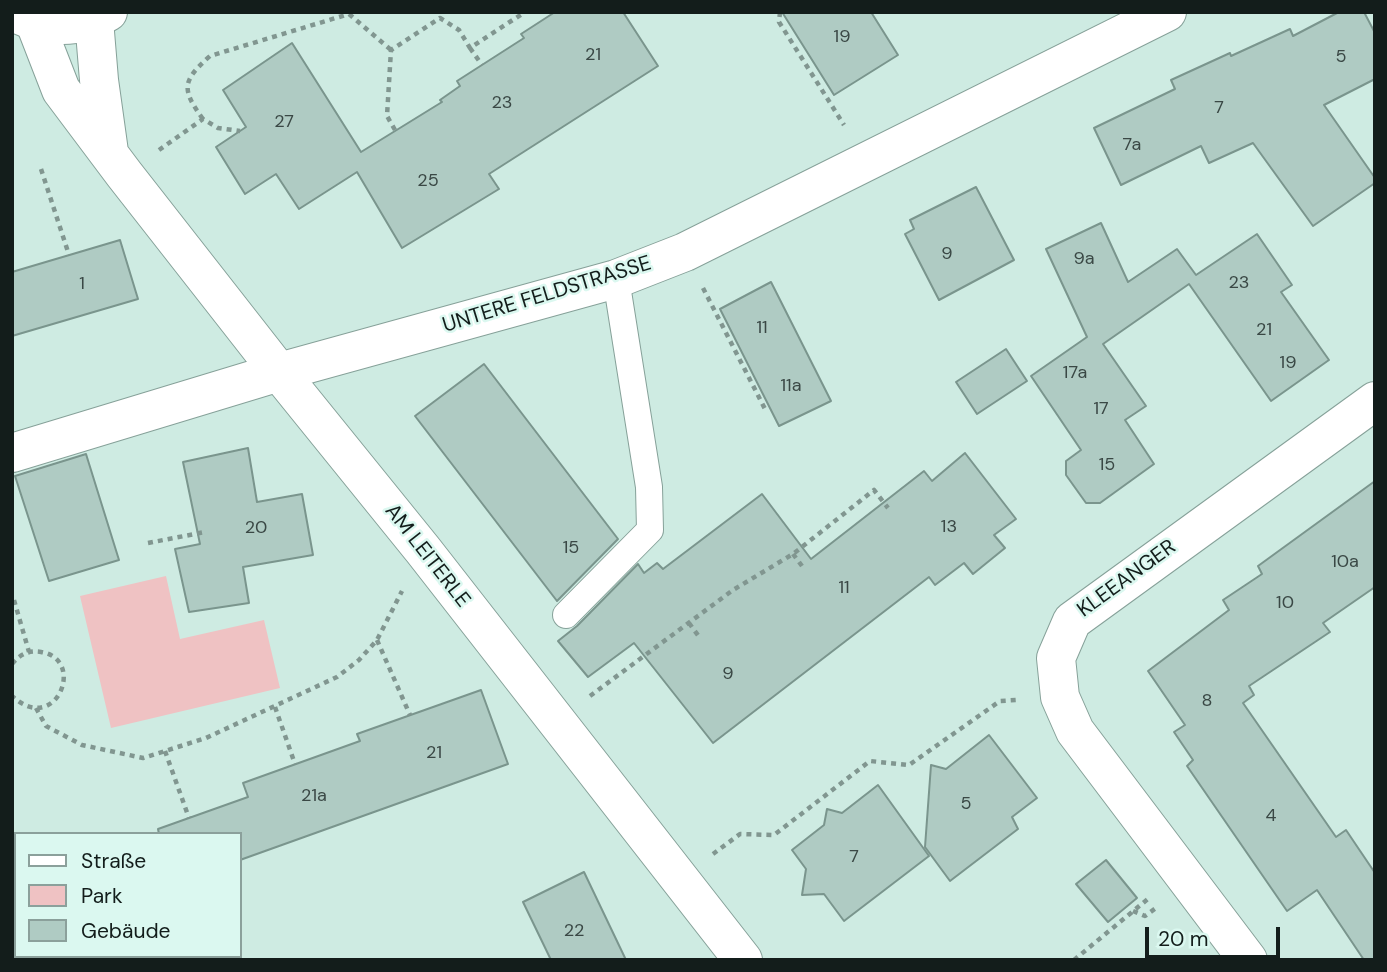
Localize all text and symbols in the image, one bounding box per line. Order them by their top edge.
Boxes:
house number: 19 [834,26,850,48]
house number: 21 [585,44,601,66]
house number: 5 [1336,46,1346,68]
house number: 23 [491,92,513,114]
house number: 7 [1214,97,1224,119]
house number: 27 [274,111,294,133]
house number: 7a [1123,134,1141,156]
house number: 25 [417,170,439,192]
house number: 9 [941,243,953,265]
house number: 9a [1073,248,1095,270]
street label: UNTERE FELDSTRASSE [440,251,654,339]
house number: 23 [1228,272,1250,294]
house number: 1 [79,273,85,295]
house number: 11 [756,317,768,339]
house number: 21 [1256,319,1272,341]
house number: 19 [1280,352,1296,374]
house number: 17a [1063,362,1087,384]
house number: 11a [780,375,802,397]
house number: 17 [1093,398,1109,420]
house number: 15 [1099,454,1115,476]
street label: AM LEITERLE [379,499,475,613]
house number: 13 [941,516,957,538]
house number: 20 [245,517,267,539]
street label: KLEEANGER [1073,535,1181,623]
house number: 15 [563,537,579,559]
house number: 10a [1331,551,1359,573]
house number: 11 [838,577,850,599]
house number: 10 [1276,592,1294,614]
house number: 9 [722,663,734,685]
house number: 8 [1202,690,1212,712]
house number: 21 [426,742,442,764]
house number: 21a [301,785,327,807]
house number: 5 [961,793,971,815]
house number: 4 [1266,805,1276,827]
legend [14,832,242,958]
house number: 7 [849,846,859,868]
text: Straße [81,847,146,875]
text: Park [81,882,122,910]
scale bar [1149,912,1284,956]
text: Gebäude [81,917,171,945]
house number: 22 [564,920,584,942]
text: 20 m [1158,925,1209,953]

